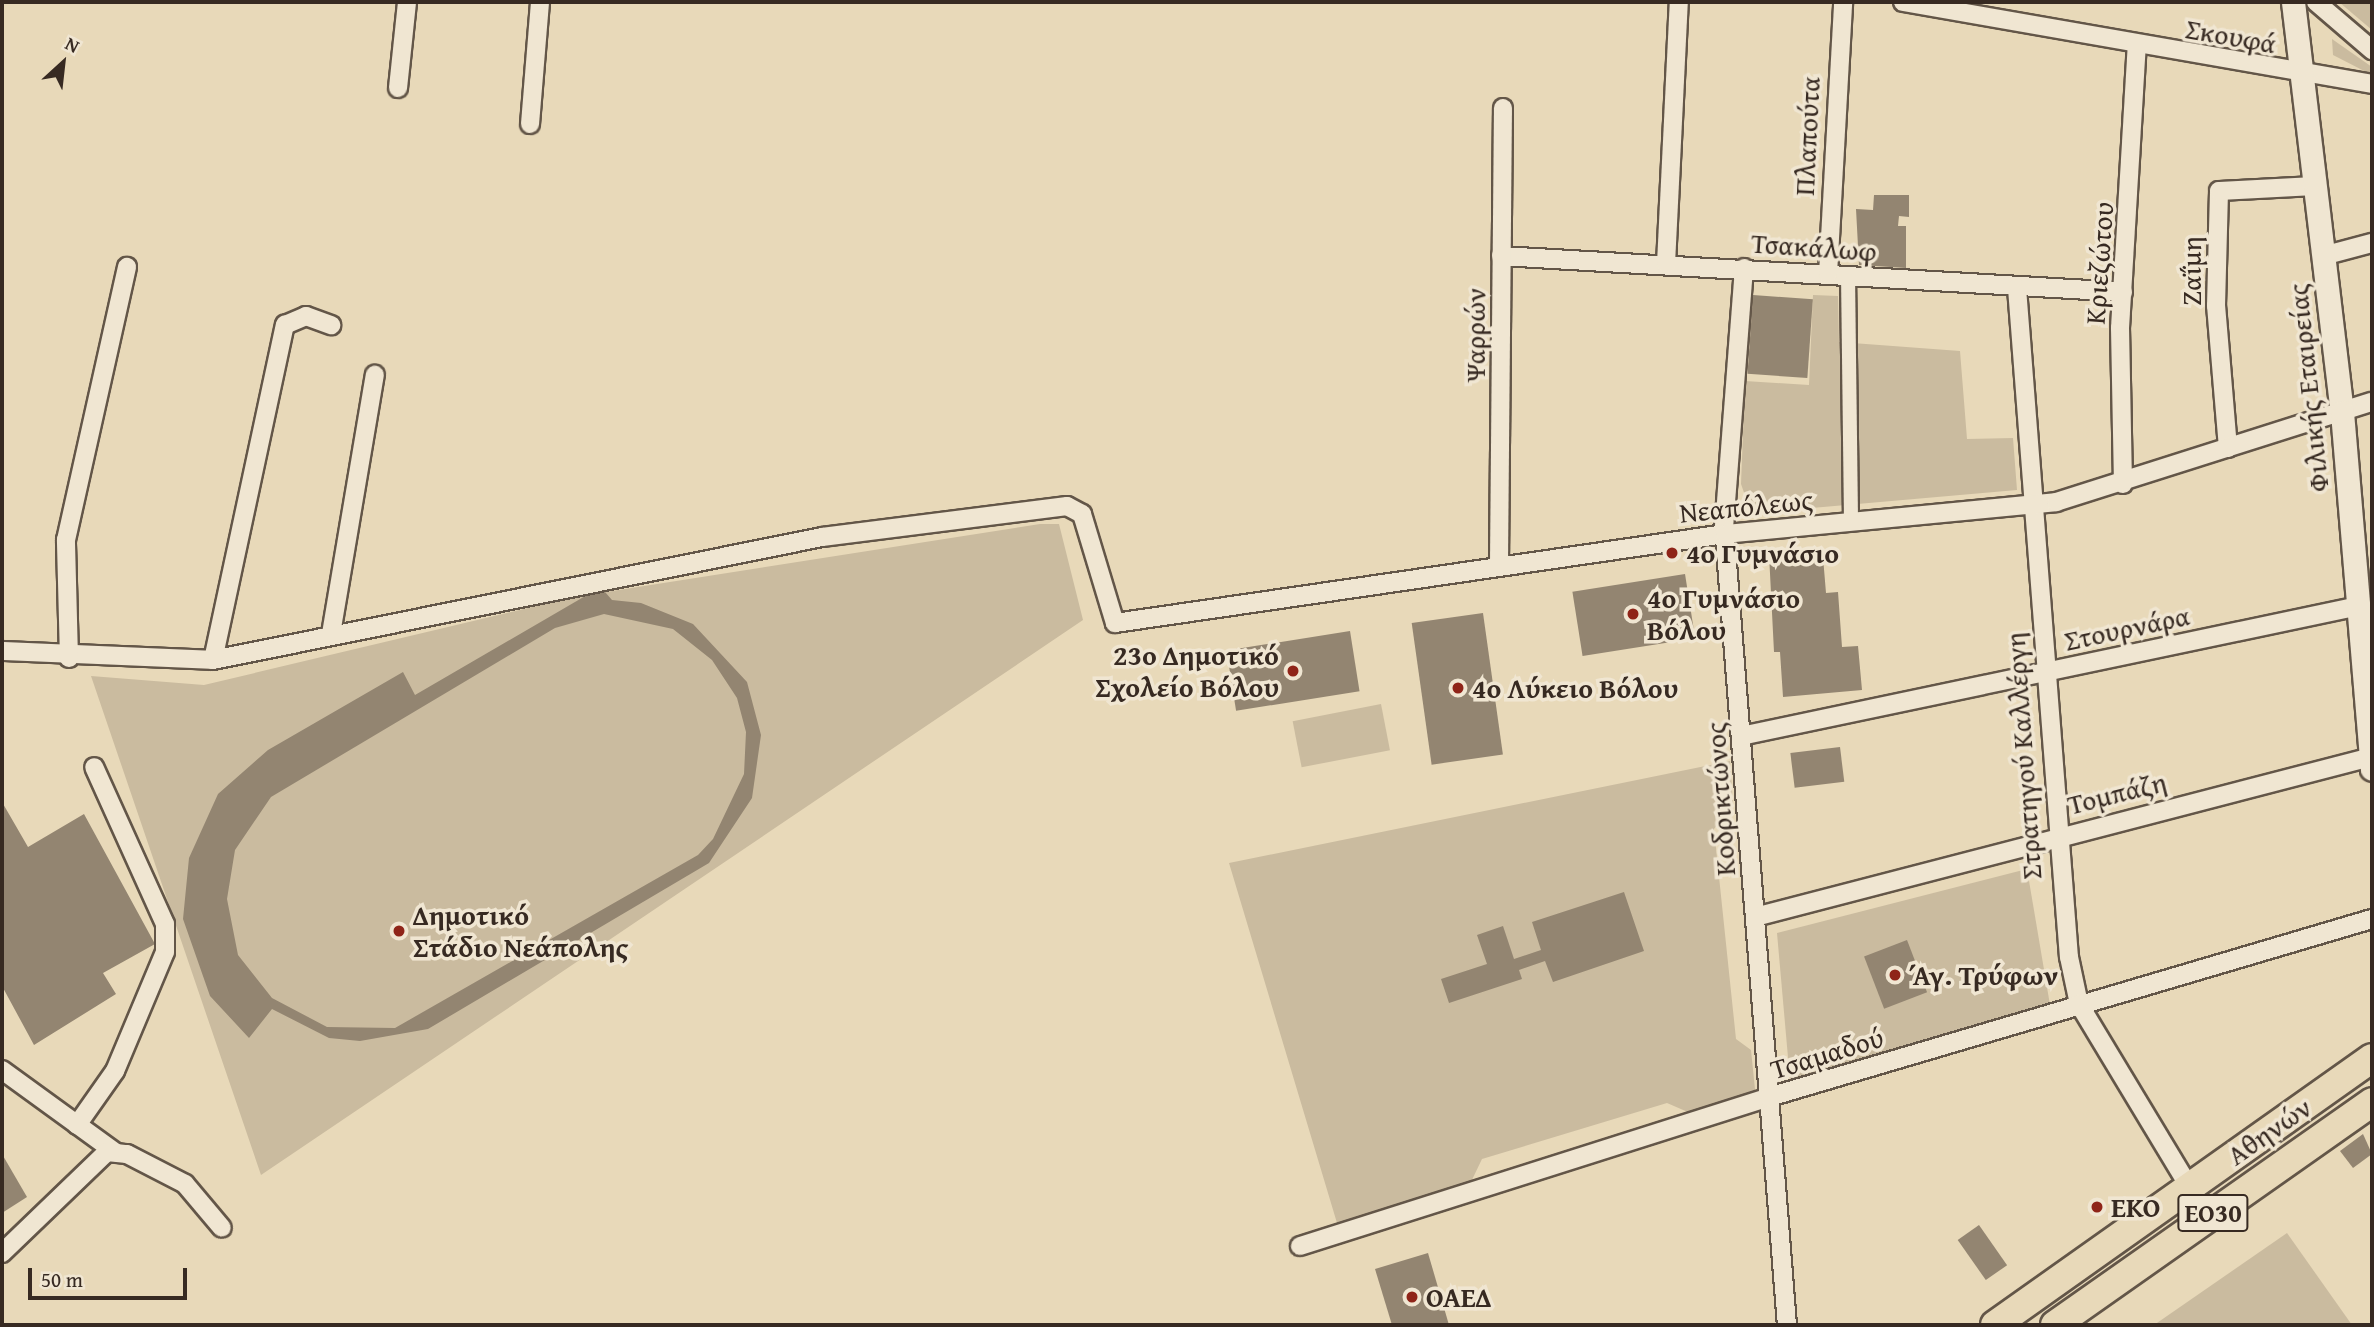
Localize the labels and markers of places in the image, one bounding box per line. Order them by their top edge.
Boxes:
place label: 4ο Γυμνάσιο [1686,536,1839,570]
marker: 4ο Γυμνάσιο [1664,545,1680,561]
place label: 4ο Γυμνάσιο Βόλου [1647,581,1800,647]
marker: 4ο Γυμνάσιο Βόλου [1625,606,1641,622]
place label: 23ο Δημοτικό Σχολείο Βόλου [1095,638,1279,704]
marker: 23ο Δημοτικό Σχολείο Βόλου [1285,663,1301,679]
place label: 4ο Λύκειο Βόλου [1472,671,1678,705]
marker: 4ο Λύκειο Βόλου [1450,680,1466,696]
place label: Δημοτικό Στάδιο Νεάπολης [413,898,629,964]
marker: Δημοτικό Στάδιο Νεάπολης [391,923,407,939]
place label: Άγ. Τρύφων [1909,958,2058,992]
marker: Άγ. Τρύφων [1887,967,1903,983]
place label: EKO [2111,1190,2160,1224]
marker: EKO [2089,1199,2105,1215]
place label: ΟΑΕΔ [1426,1280,1492,1314]
marker: ΟΑΕΔ [1404,1289,1420,1305]

